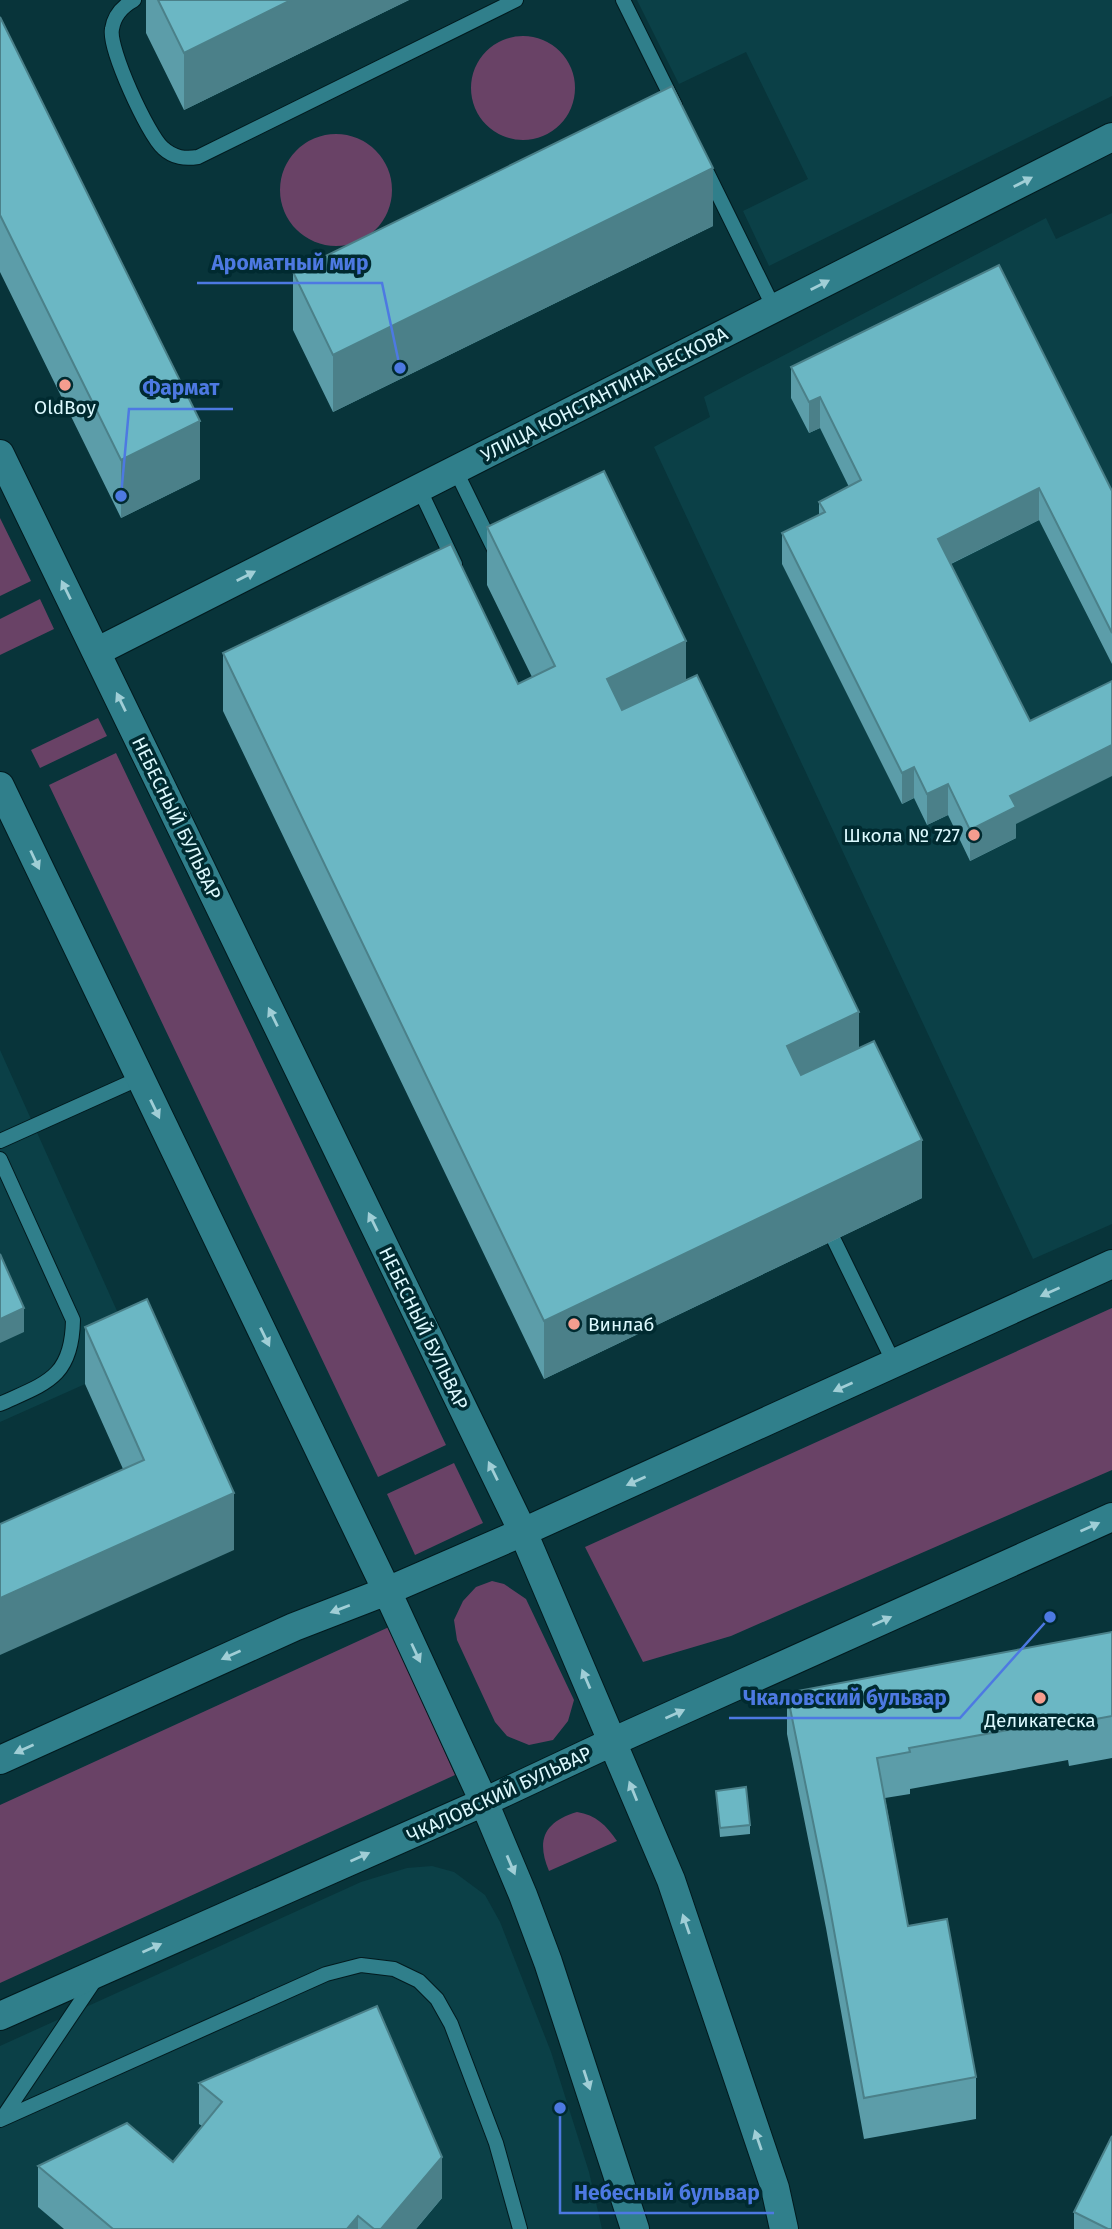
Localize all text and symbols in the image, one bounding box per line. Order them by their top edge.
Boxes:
one-way arrow [1013,176,1033,187]
callout: Ароматный мир [197,241,382,283]
text: Ароматный мир [210,250,369,276]
one-way arrow [810,279,830,290]
street label: УЛИЦА КОНСТАНТИНА БЕСКОВА [477,322,731,467]
callout: Фармат [129,367,233,409]
text: Фармат [143,375,221,401]
marker: OldBoy [57,377,73,393]
place label: OldBoy [34,396,97,419]
one-way arrow [236,570,256,581]
one-way arrow [60,580,72,600]
one-way arrow [115,692,126,712]
street label: НЕБЕСНЫЙ БУЛЬВАР [127,733,226,903]
place label: Школа № 727 [843,824,960,847]
marker: Школа № 727 [966,827,982,843]
one-way arrow [29,850,41,870]
one-way arrow [268,1007,279,1027]
one-way arrow [149,1099,161,1119]
one-way arrow [367,1212,378,1232]
street label: НЕБЕСНЫЙ БУЛЬВАР [374,1243,473,1413]
one-way arrow [1040,1287,1060,1298]
place label: Винлаб [588,1313,655,1336]
marker: Винлаб [566,1316,582,1332]
one-way arrow [259,1327,270,1347]
one-way arrow [833,1381,853,1392]
one-way arrow [487,1461,499,1481]
one-way arrow [625,1476,646,1487]
one-way arrow [1079,1521,1100,1532]
one-way arrow [330,1604,351,1615]
one-way arrow [872,1615,892,1627]
one-way arrow [410,1643,422,1663]
one-way arrow [221,1649,241,1661]
one-way arrow [580,1669,591,1690]
callout: Чкаловский бульвар [729,1676,960,1718]
text: Чкаловский бульвар [743,1685,947,1711]
marker: Деликатеска [1032,1690,1048,1706]
one-way arrow [665,1708,685,1720]
place label: Деликатеска [983,1709,1096,1732]
street label: ЧКАЛОВСКИЙ БУЛЬВАР [403,1742,595,1847]
one-way arrow [14,1743,34,1755]
one-way arrow [627,1781,638,1802]
one-way arrow [350,1851,370,1863]
one-way arrow [506,1855,517,1876]
one-way arrow [680,1914,691,1935]
one-way arrow [142,1943,163,1954]
one-way arrow [582,2069,593,2090]
one-way arrow [752,2129,763,2150]
callout: Небесный бульвар [560,2171,774,2213]
text: Небесный бульвар [574,2180,760,2206]

